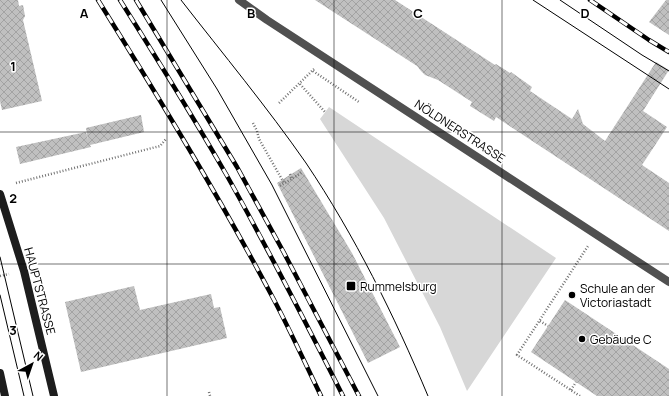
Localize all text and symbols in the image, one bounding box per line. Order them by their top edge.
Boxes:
text: A [80,4,89,22]
text: B [247,4,255,22]
text: C [413,4,423,22]
text: D [580,4,590,22]
text: 1 [10,57,16,75]
street label: NÖLDNERSTRASSE [411,95,509,167]
text: 2 [9,189,17,207]
street label: HAUPTSTRASSE [20,245,60,337]
place label: Rummelsburg [360,278,437,295]
marker: Rummelsburg [345,280,357,292]
place label: Schule an der Victoriastadt [580,280,656,311]
marker: Schule an der Victoriastadt [567,290,577,300]
text: 3 [9,321,17,339]
place label: Gebäude C [590,331,652,348]
marker: Gebäude C [577,334,587,344]
north arrow [12,344,52,384]
text: N [31,348,47,364]

